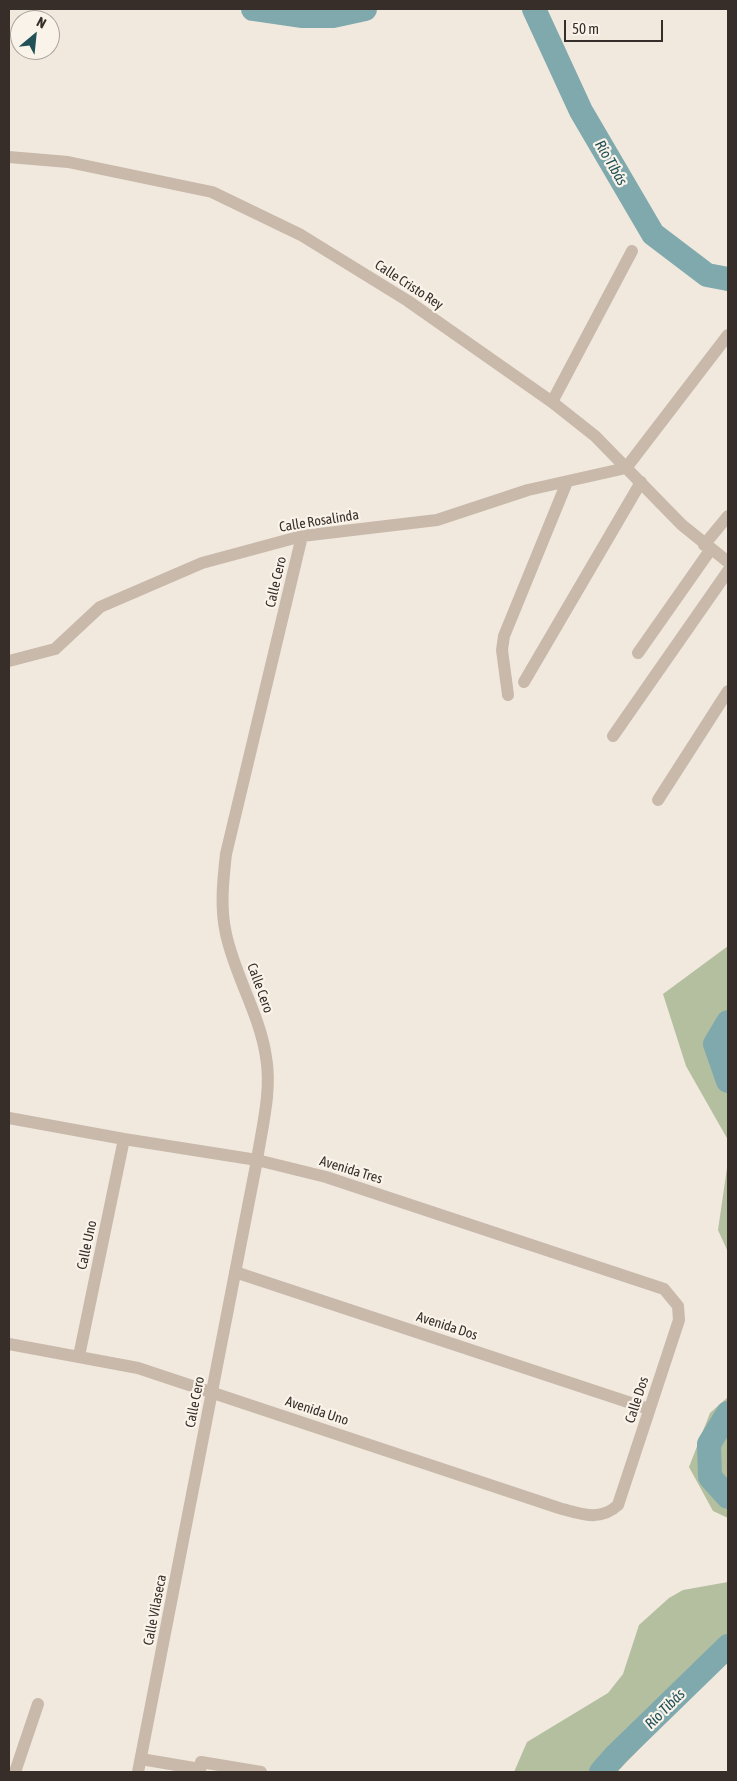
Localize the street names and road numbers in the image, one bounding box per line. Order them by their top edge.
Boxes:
street label: Calle Cristo Rey [372,257,446,313]
street label: Calle Rosalinda [278,506,360,536]
street label: Calle Cero [262,555,290,609]
street label: Calle Cero [243,961,277,1015]
street label: Avenida Tres [318,1153,384,1187]
street label: Calle Uno [74,1219,100,1271]
street label: Avenida Dos [414,1308,480,1344]
street label: Calle Cero [182,1375,208,1429]
street label: Calle Dos [622,1375,652,1425]
street label: Avenida Uno [283,1393,351,1429]
street label: Calle Vilaseca [140,1573,170,1647]

